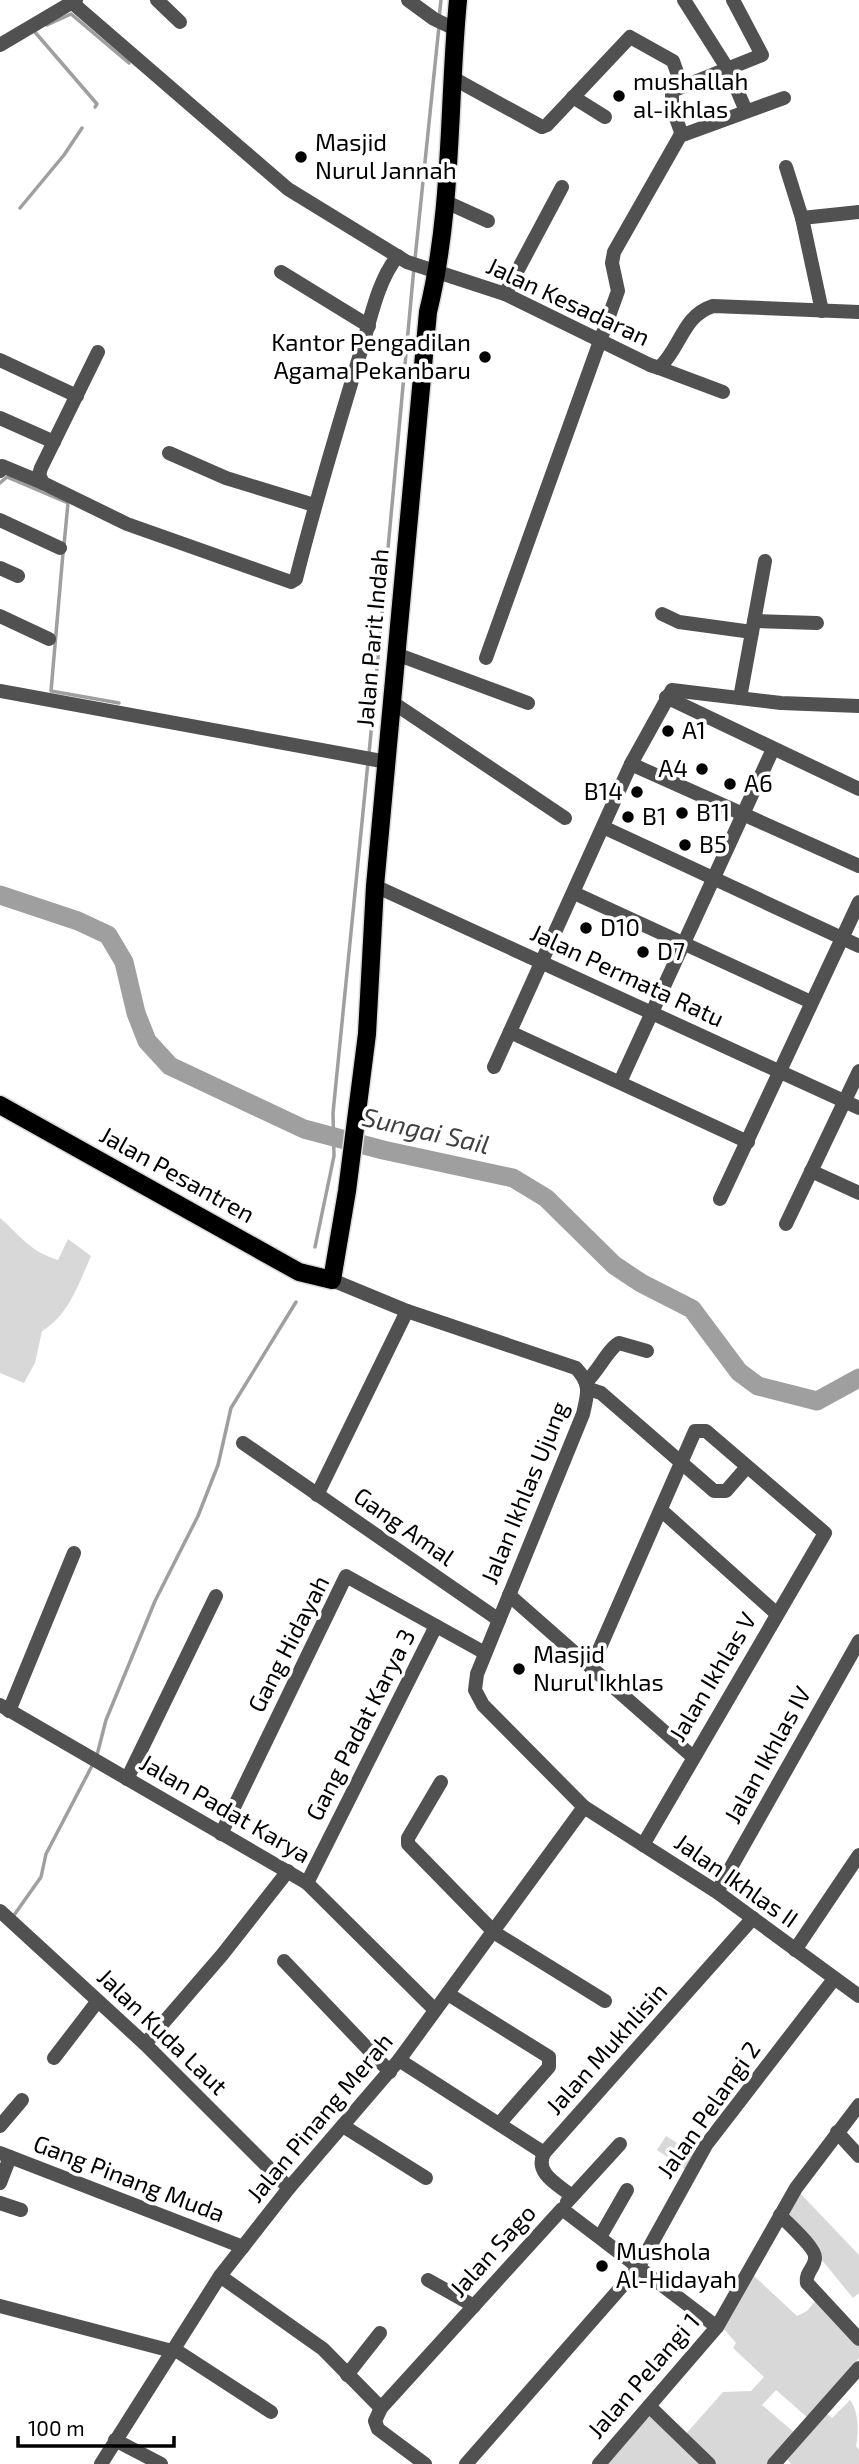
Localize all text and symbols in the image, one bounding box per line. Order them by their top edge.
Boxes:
place label: mushallah al-ikhlas [633,66,748,123]
marker: mushallah al-ikhlas [611,88,627,104]
place label: Masjid Nurul Jannah [315,127,457,184]
marker: Masjid Nurul Jannah [293,149,309,165]
street label: Jalan Kesadaran [482,250,655,351]
place label: Kantor Pengadilan Agama Pekanbaru [271,327,471,384]
marker: Kantor Pengadilan Agama Pekanbaru [477,349,493,365]
street label: Jalan Parit Indah [349,547,394,728]
place label: A1 [682,715,706,744]
marker: A1 [660,723,676,739]
place label: A4 [658,753,688,782]
marker: A4 [694,761,710,777]
place label: A6 [744,768,773,797]
place label: B14 [584,776,623,805]
marker: A6 [722,776,738,792]
marker: B14 [629,784,645,800]
place label: B11 [696,797,730,826]
place label: B1 [642,801,666,830]
marker: B11 [674,805,690,821]
marker: B1 [620,809,636,825]
place label: B5 [699,829,727,858]
marker: B5 [677,837,693,853]
place label: D10 [600,912,640,941]
street label: Jalan Permata Ratu [526,917,729,1032]
marker: D10 [578,920,594,936]
place label: D7 [657,936,685,965]
marker: D7 [635,944,651,960]
water label: Sungai Sail [360,1100,493,1159]
street label: Jalan Pesantren [95,1119,260,1228]
street label: Jalan Ikhlas Ujung [474,1397,573,1588]
street label: Gang Amal [349,1480,461,1571]
street label: Gang Hidayah [241,1570,335,1717]
street label: Jalan Ikhlas V [662,1606,762,1746]
street label: Gang Padat Karya 3 [299,1624,420,1825]
place label: Masjid Nurul Ikhlas [533,1639,664,1696]
marker: Masjid Nurul Ikhlas [511,1661,527,1677]
street label: Jalan Ikhlas IV [717,1680,816,1828]
street label: Jalan Padat Karya [135,1747,316,1868]
street label: Jalan Ikhlas II [670,1827,804,1933]
street label: Jalan Kuda Laut [92,1962,234,2100]
street label: Jalan Mukhlisin [539,1976,673,2120]
street label: Jalan Pinang Merah [240,2027,398,2207]
street label: Jalan Pelangi 2 [650,2035,766,2183]
street label: Gang Pinang Muda [30,2128,229,2227]
street label: Jalan Sago [443,2198,541,2302]
place label: Mushola Al-Hidayah [616,2236,737,2293]
marker: Mushola Al-Hidayah [594,2258,610,2274]
street label: Jalan Pelangi 1 [581,2307,705,2444]
scale bar [18,2404,173,2448]
text: 100 m [28,2415,85,2440]

